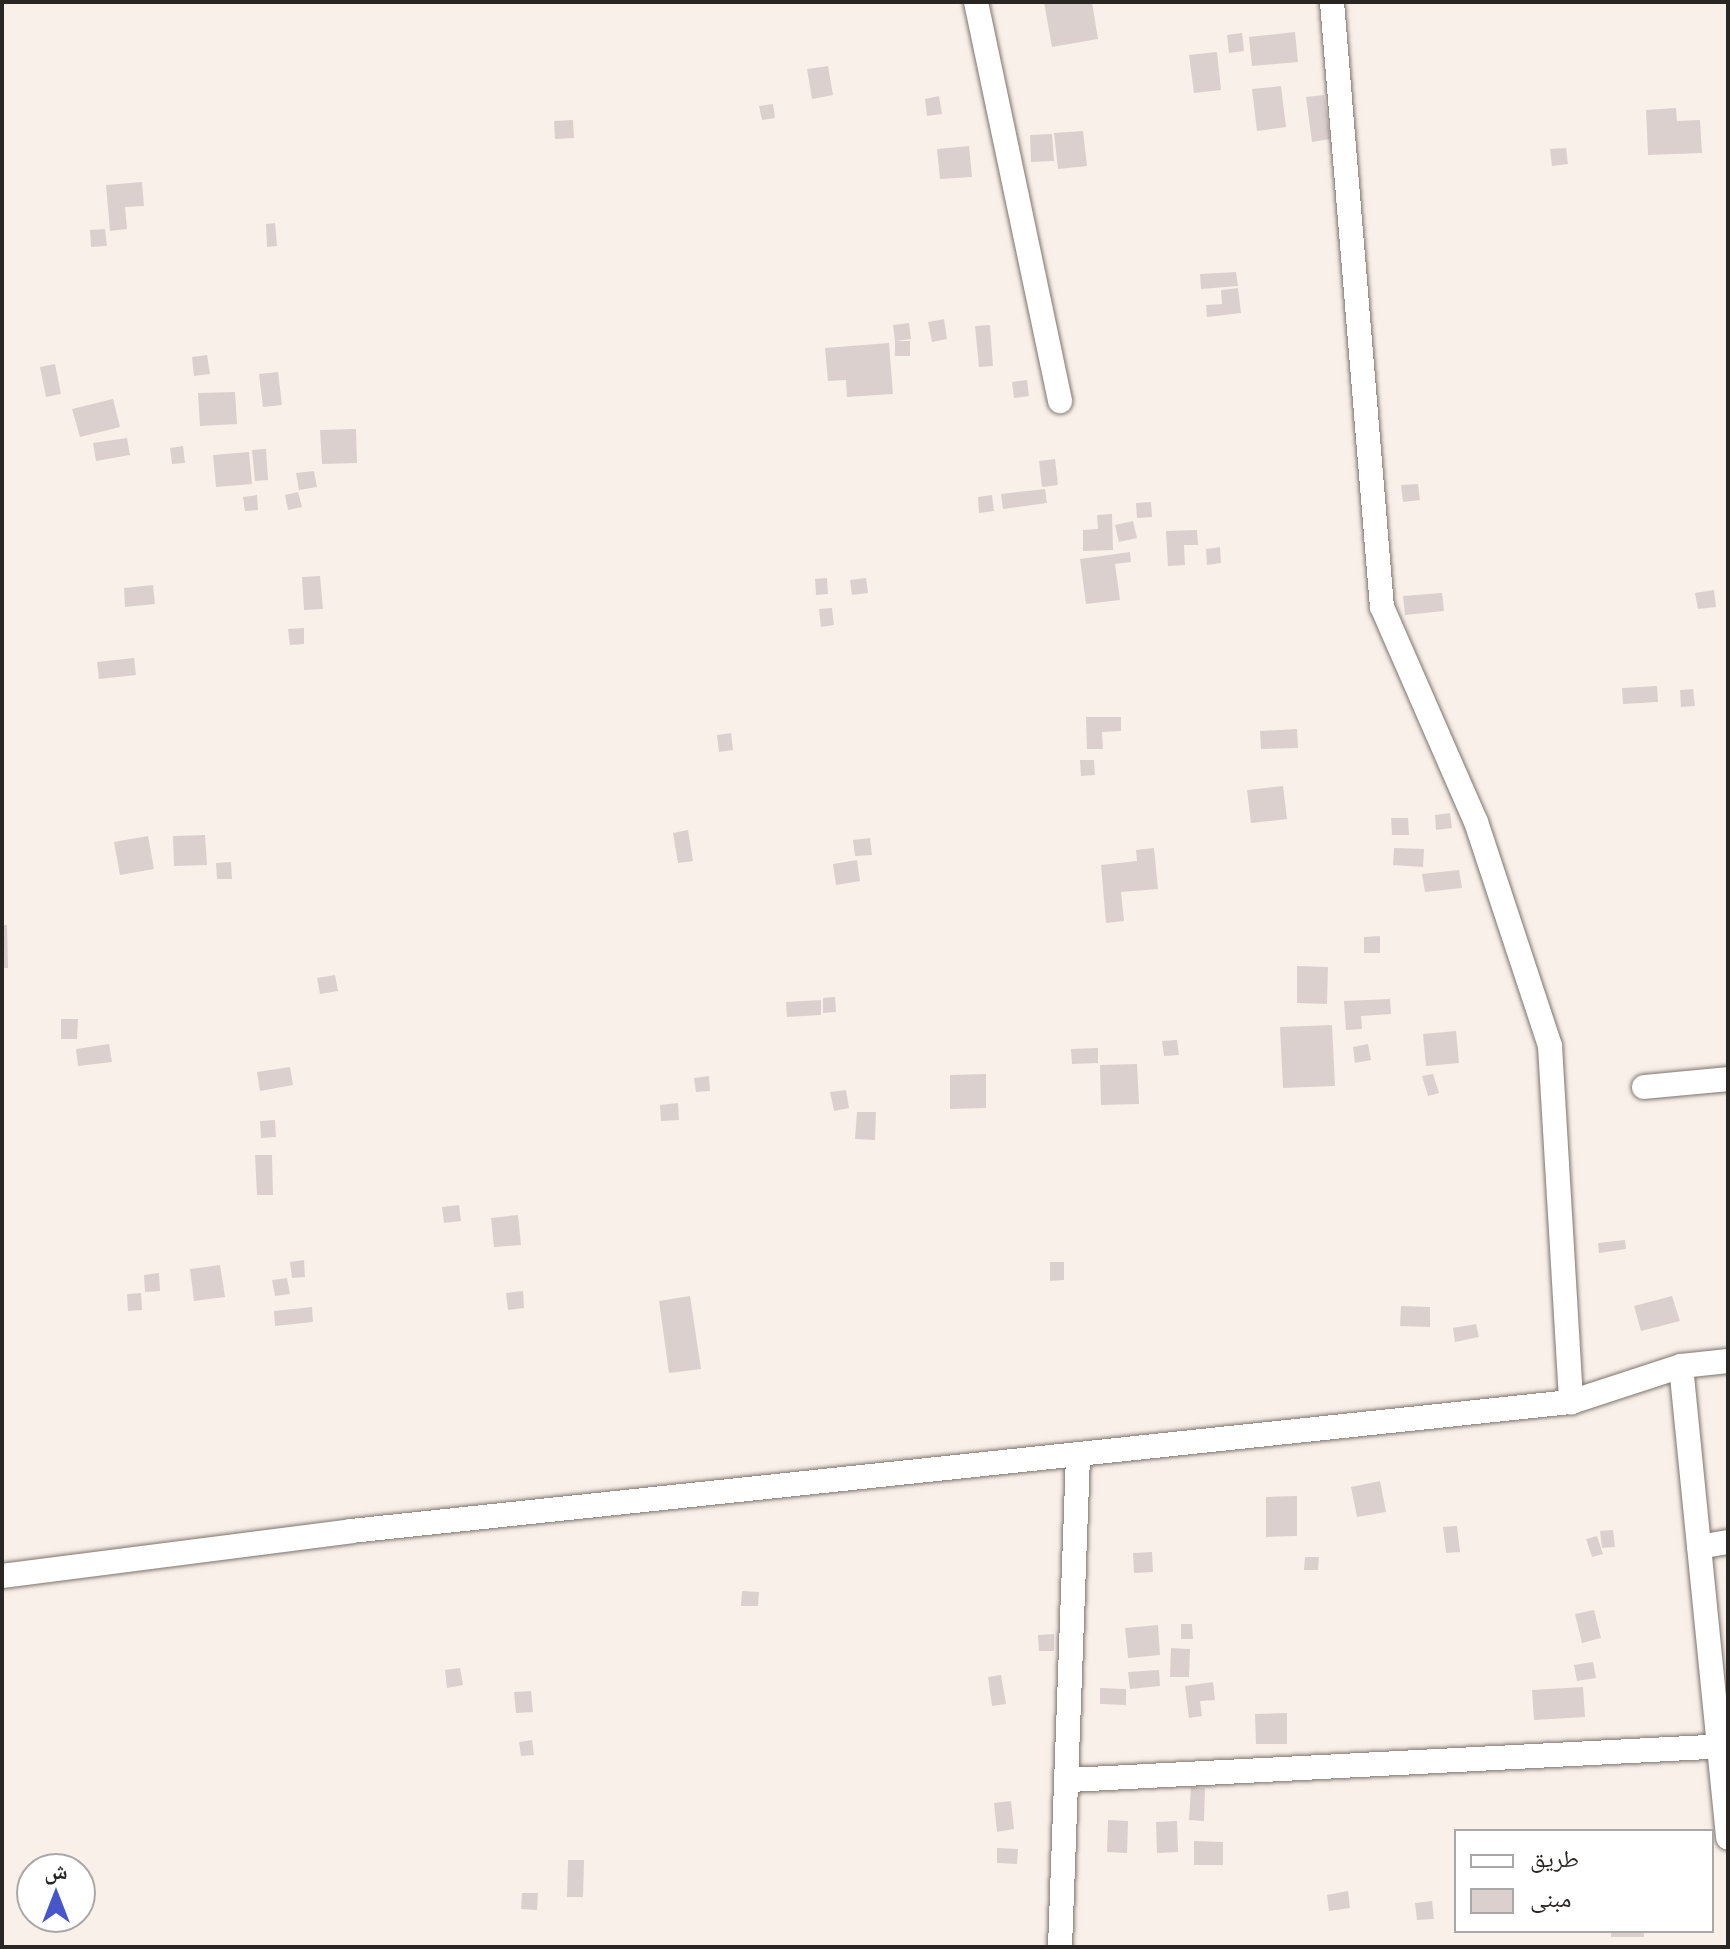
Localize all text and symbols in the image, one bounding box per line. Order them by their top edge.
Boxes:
legend [1454,1829,1714,1933]
text: طريق [1530,1843,1579,1872]
north arrow [16,1853,96,1933]
text: ش [44,1857,68,1884]
text: مبنى [1530,1883,1571,1912]

